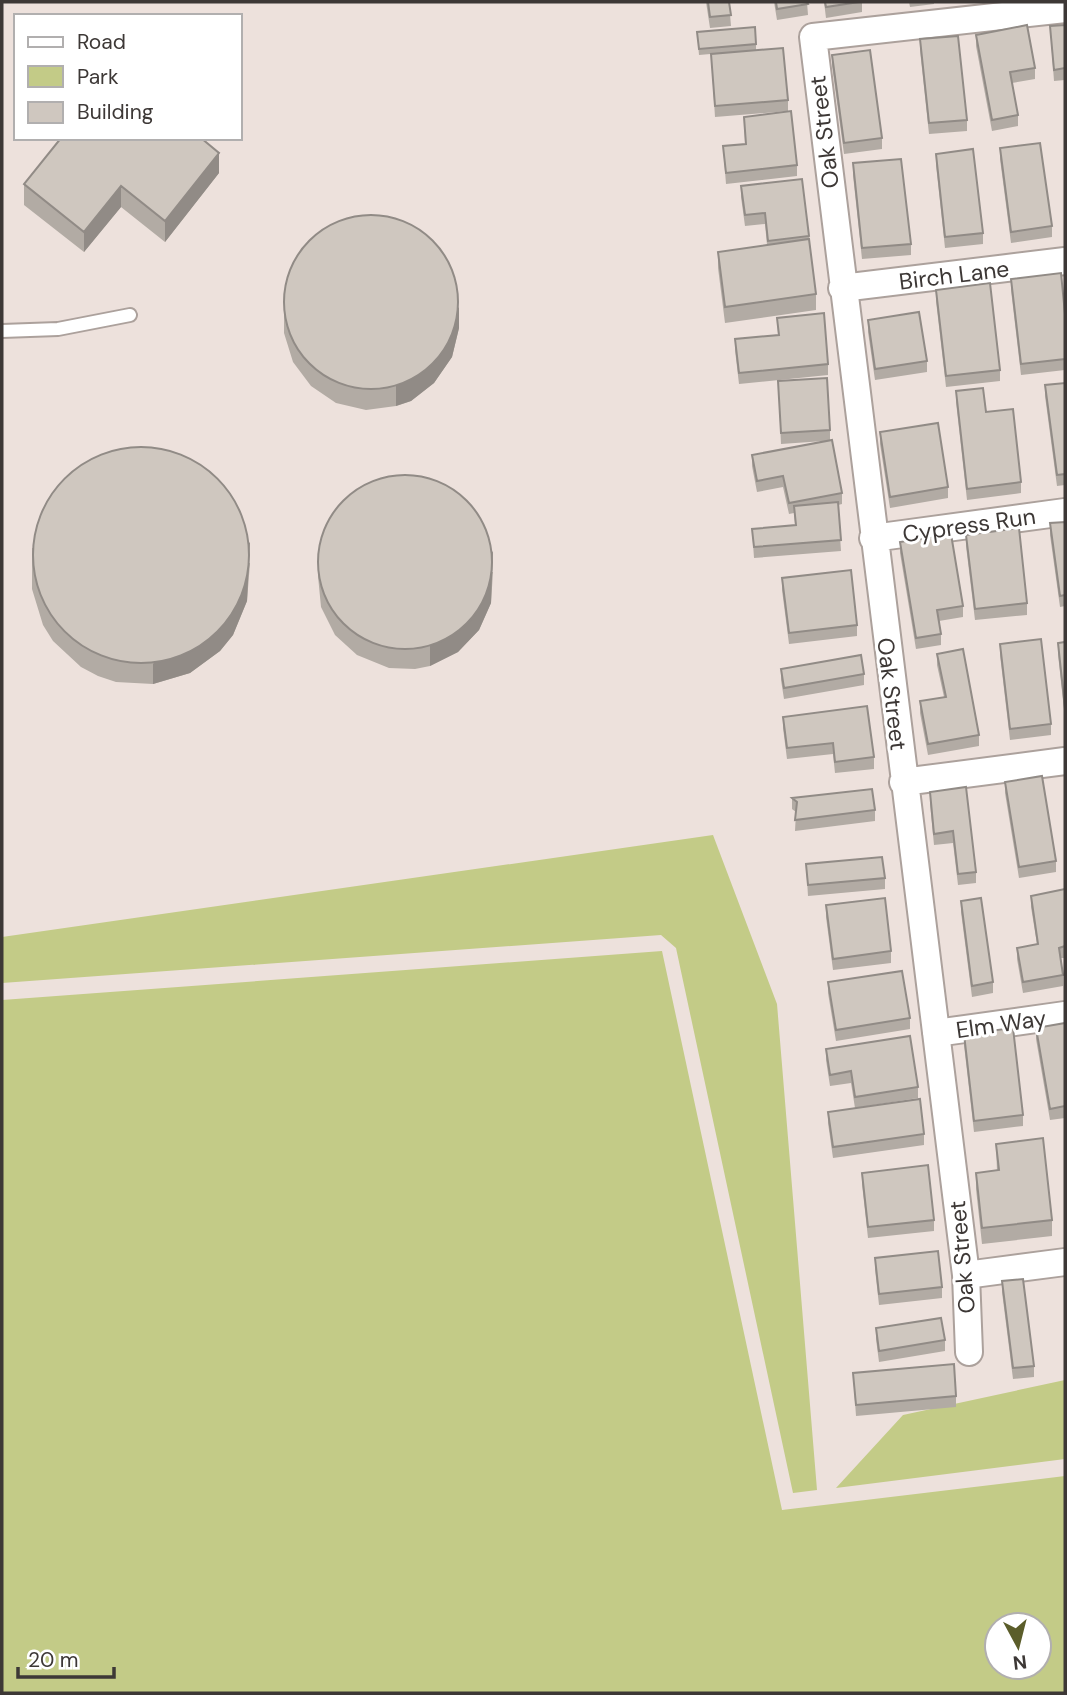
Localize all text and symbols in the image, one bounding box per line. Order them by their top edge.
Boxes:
legend [14,14,242,140]
text: Road [77,28,126,56]
text: Park [77,63,119,91]
street label: Oak Street [802,74,846,190]
text: Building [77,98,154,126]
street label: Birch Lane [897,253,1011,297]
street label: Cypress Run [901,501,1037,549]
street label: Oak Street [870,636,914,752]
street label: Elm Way [954,1003,1048,1045]
street label: Oak Street [942,1199,982,1315]
north arrow [983,1611,1053,1681]
scale bar [18,1636,114,1680]
text: 20 m [28,1646,79,1674]
text: N [1012,1649,1028,1676]

